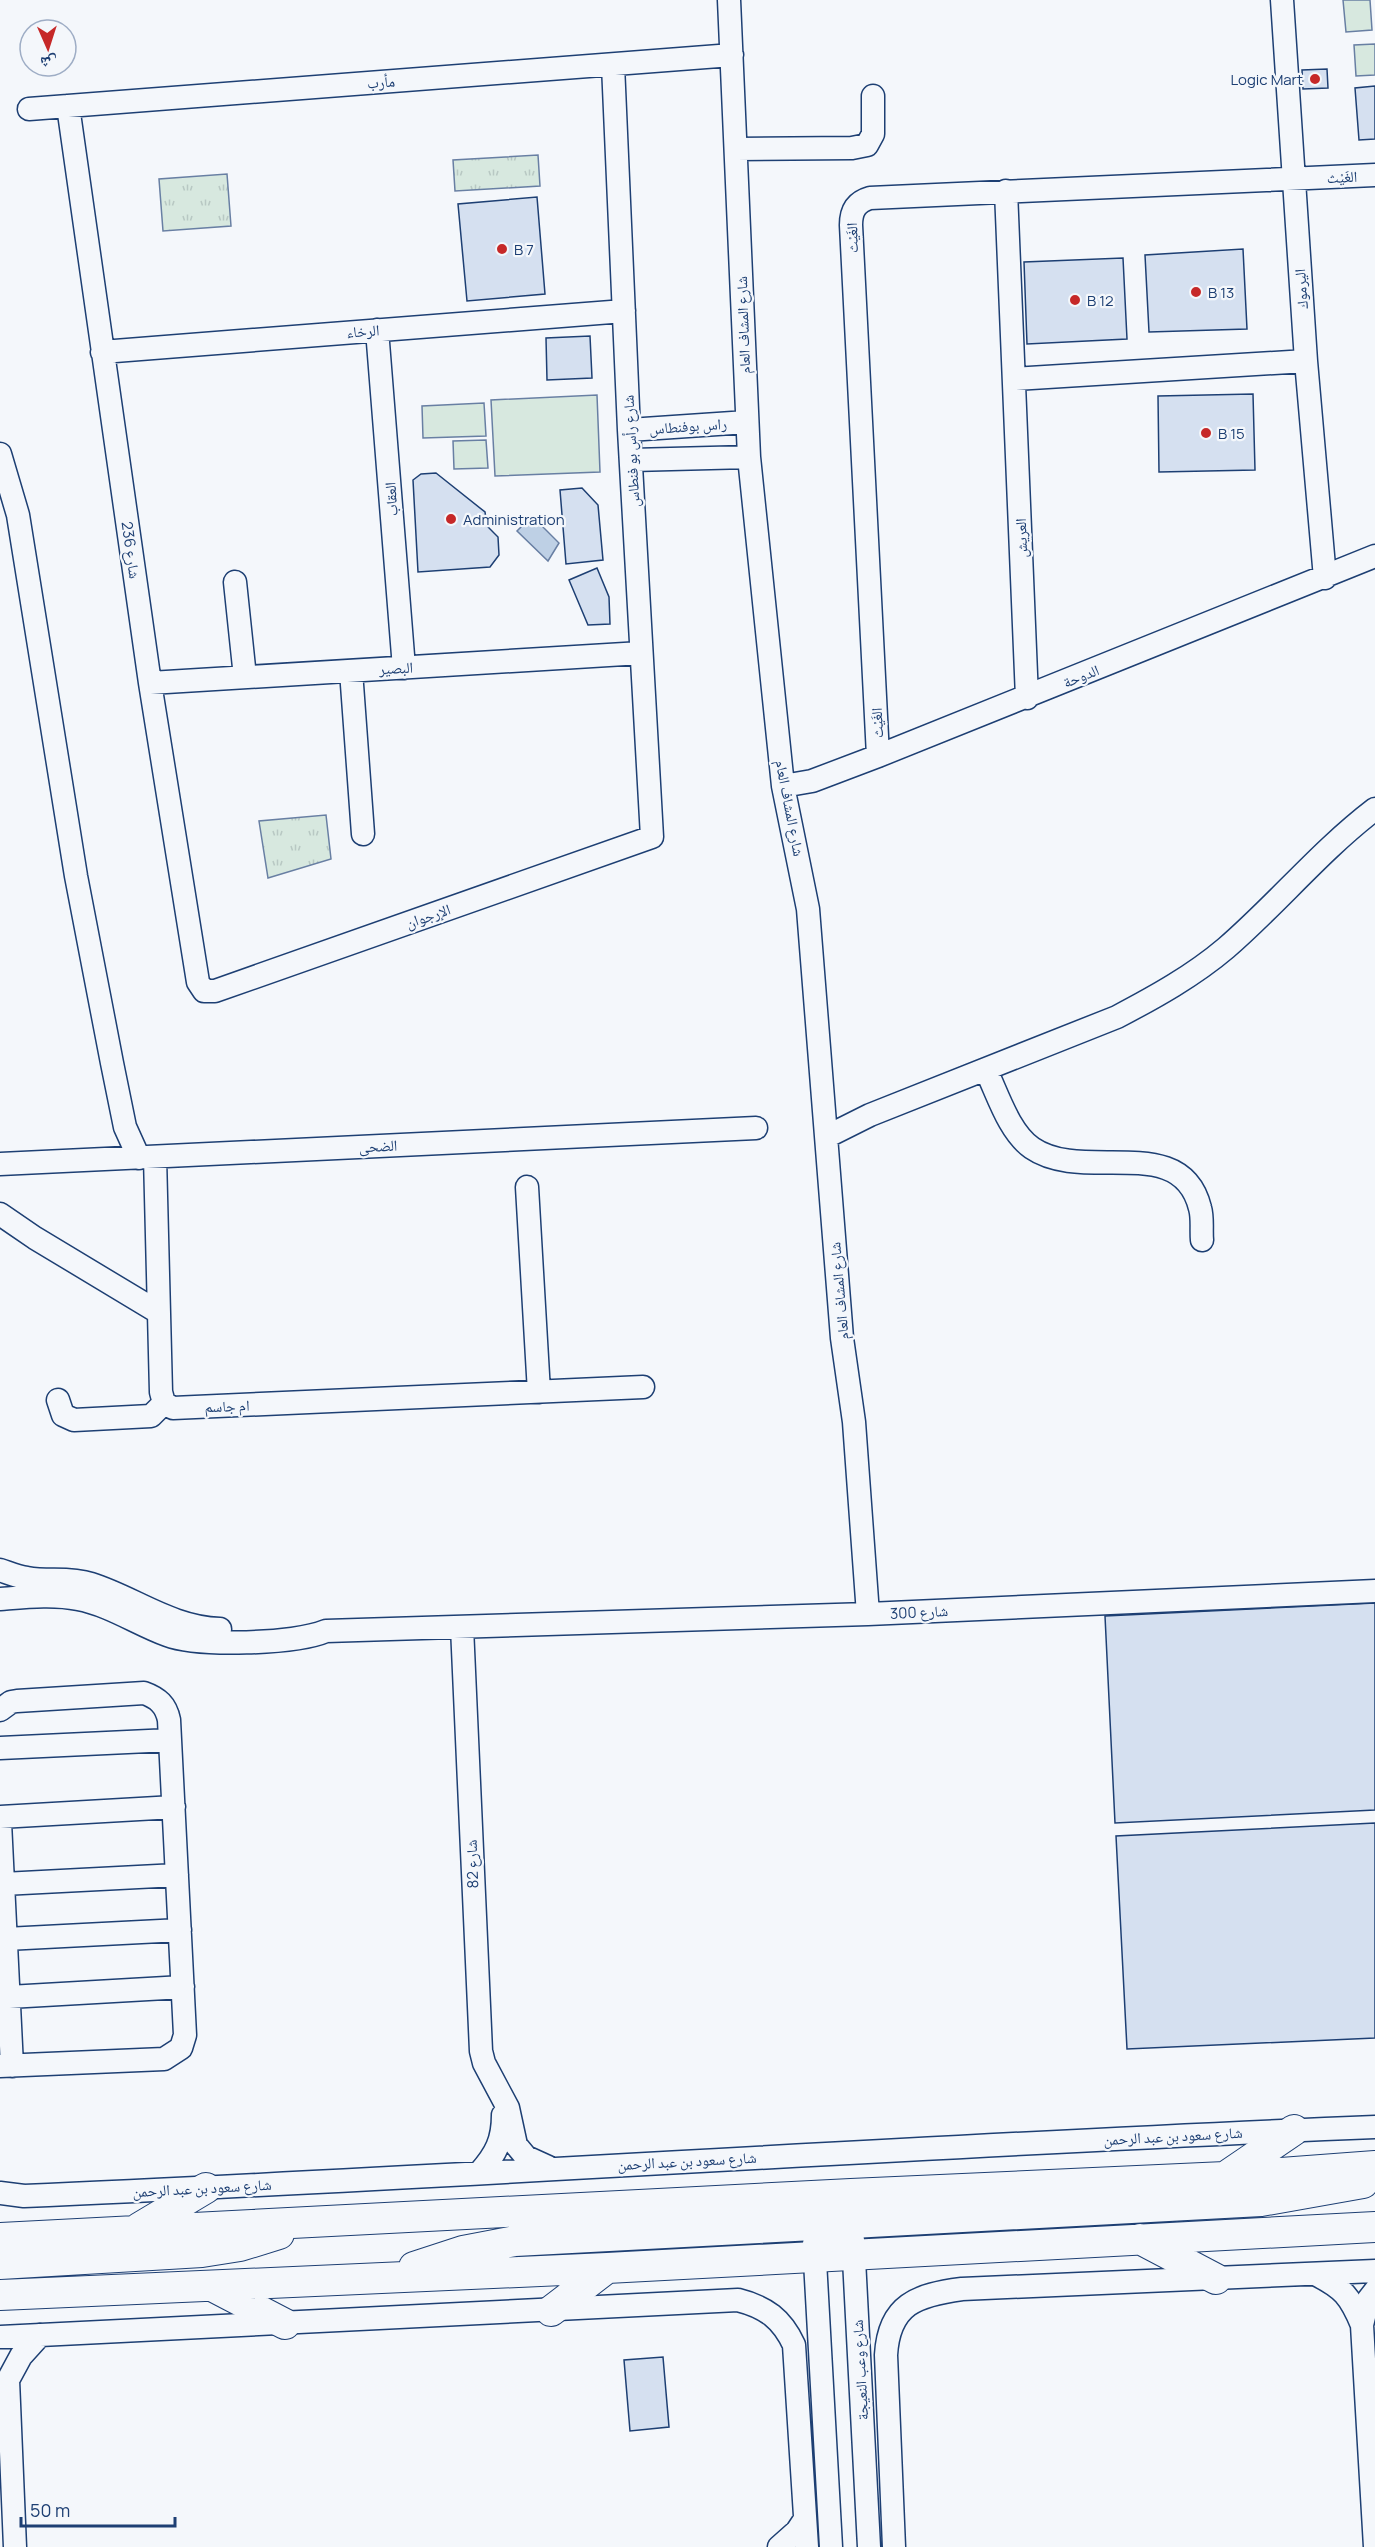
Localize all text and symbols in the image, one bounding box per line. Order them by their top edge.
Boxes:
north arrow [18,18,78,78]
text: ش [40,52,58,74]
place label: Logic Mart [1230,69,1303,90]
street label: مأرب [366,71,396,93]
marker: Logic Mart [1308,72,1322,86]
street label: الغَيْث [1326,166,1358,188]
street label: الغَيْث [841,222,863,254]
place label: B 7 [514,239,534,260]
marker: B 7 [495,242,509,256]
street label: اليرموك [1289,268,1313,310]
street label: شارع المشاف العام [731,276,755,374]
place label: B 13 [1208,282,1234,303]
marker: B 13 [1189,285,1203,299]
place label: B 12 [1087,290,1114,311]
marker: B 12 [1068,293,1082,307]
street label: الرخاء [346,319,380,343]
street label: شارع رأس بو فنطاس [618,394,644,508]
street label: راس بوفنطاس [648,413,728,439]
place label: B 15 [1218,423,1245,444]
marker: B 15 [1199,426,1213,440]
street label: العقاب [379,481,403,517]
place label: Administration [463,509,565,530]
marker: Administration [444,512,458,526]
street label: العريش [1010,518,1032,558]
street label: شارع 236 [117,520,145,580]
street label: البصير [377,657,414,679]
street label: الدوحة [1060,659,1102,693]
street label: الغَيْث [866,707,888,739]
street label: شارع المشاف العام [770,758,810,858]
street label: الإرجوان [403,899,453,933]
street label: الضحى [358,1135,398,1157]
street label: شارع المشاف العام [824,1241,854,1341]
street label: ام جاسم [204,1395,250,1417]
street label: شارع 300 [889,1600,949,1624]
street label: شارع 82 [461,1839,483,1889]
street label: شارع سعود بن عبد الرحمن [1103,2122,1243,2150]
street label: شارع سعود بن عبد الرحمن [617,2147,757,2175]
street label: شارع سعود بن عبد الرحمن [132,2174,272,2202]
street label: شارع وعب النعيجة [847,2319,873,2421]
scale bar [21,2490,176,2528]
text: 50 m [30,2498,70,2522]

